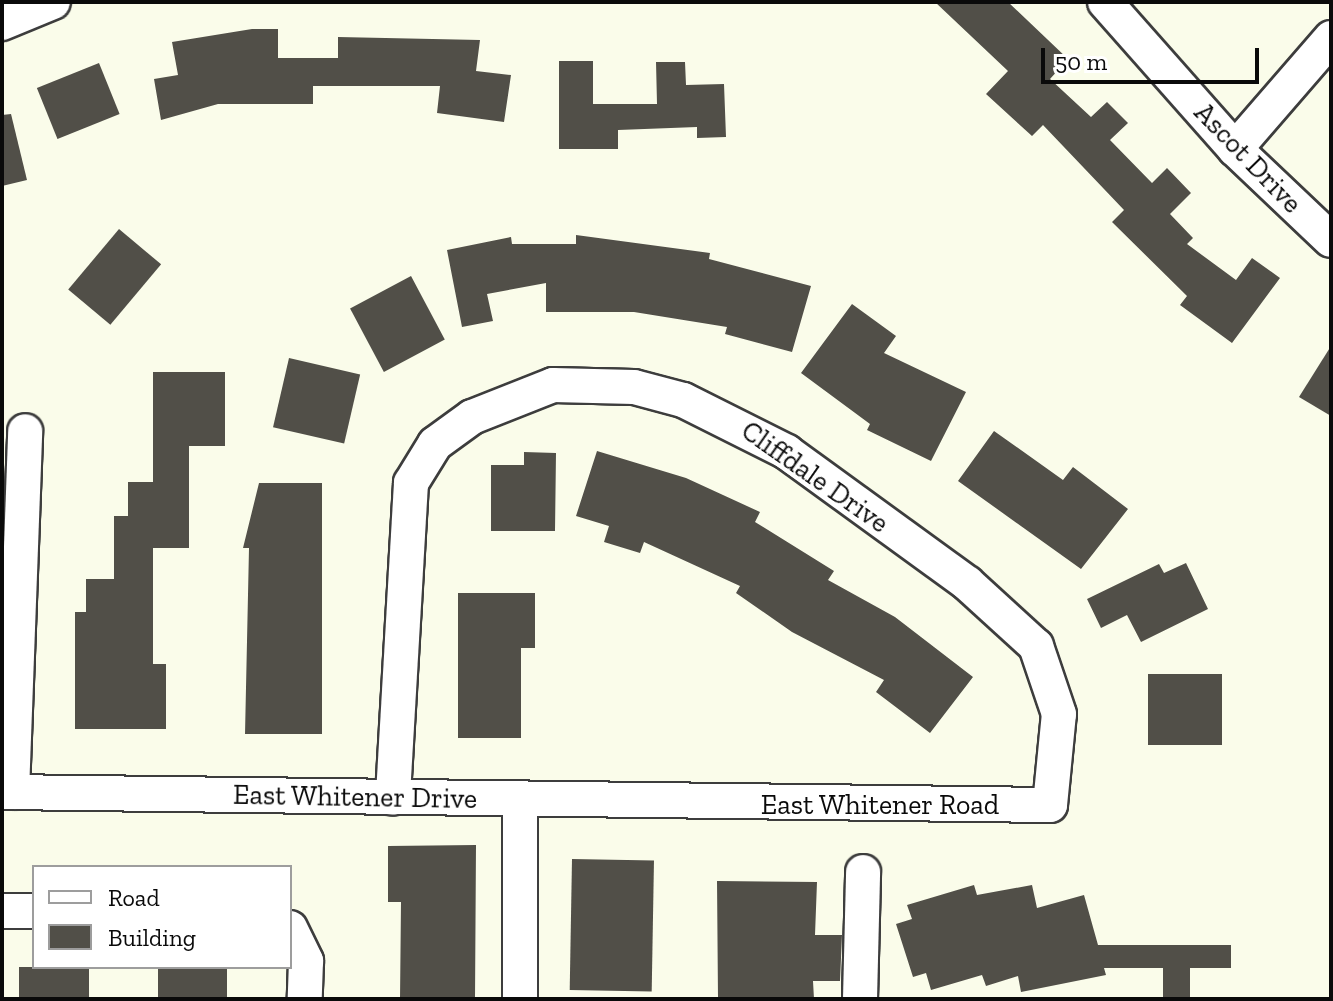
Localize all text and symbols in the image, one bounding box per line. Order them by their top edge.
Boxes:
scale bar [1045,32,1263,82]
text: 50 m [1055,47,1107,76]
street label: Ascot Drive [1187,96,1309,220]
street label: Cliffdale Drive [735,414,895,540]
street label: East Whitener Drive [232,778,478,816]
street label: East Whitener Road [760,788,1000,822]
legend [32,865,292,969]
text: Road [108,883,160,912]
text: Building [108,923,196,952]

